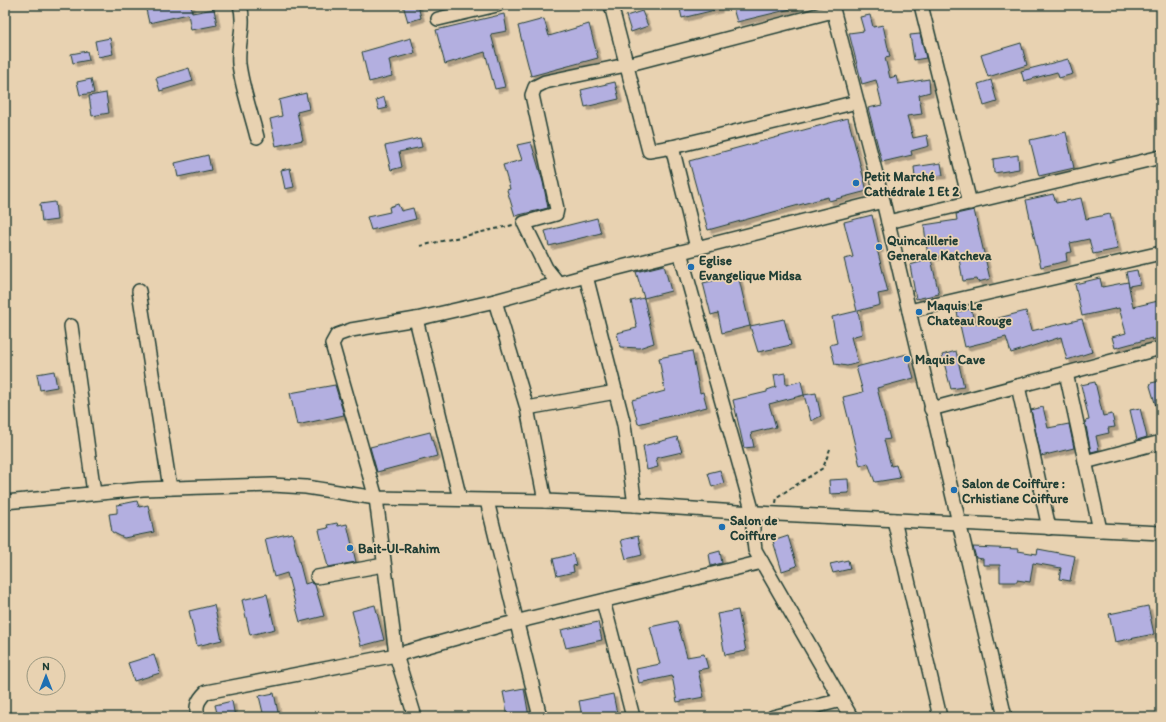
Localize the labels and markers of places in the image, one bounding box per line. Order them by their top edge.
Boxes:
place label: Petit Marché Cathédrale 1 Et 2 [864,169,959,199]
marker: Petit Marché Cathédrale 1 Et 2 [851,178,861,188]
place label: Quincaillerie Generale Katcheva [887,233,992,263]
marker: Quincaillerie Generale Katcheva [874,242,884,252]
place label: Eglise Evangelique Midsa [699,253,802,284]
marker: Eglise Evangelique Midsa [686,262,696,272]
place label: Maquis Le Chateau Rouge [927,298,1012,329]
marker: Maquis Le Chateau Rouge [914,307,924,317]
place label: Maquis Cave [915,352,985,368]
marker: Maquis Cave [902,354,912,364]
place label: Salon de Coiffure : Crhistiane Coiffure [962,476,1069,506]
marker: Salon de Coiffure : Crhistiane Coiffure [949,485,959,495]
place label: Salon de Coiffure [730,513,778,543]
marker: Salon de Coiffure [717,522,727,532]
place label: Bait-Ul-Rahim [358,541,440,556]
marker: Bait-Ul-Rahim [345,543,355,553]

